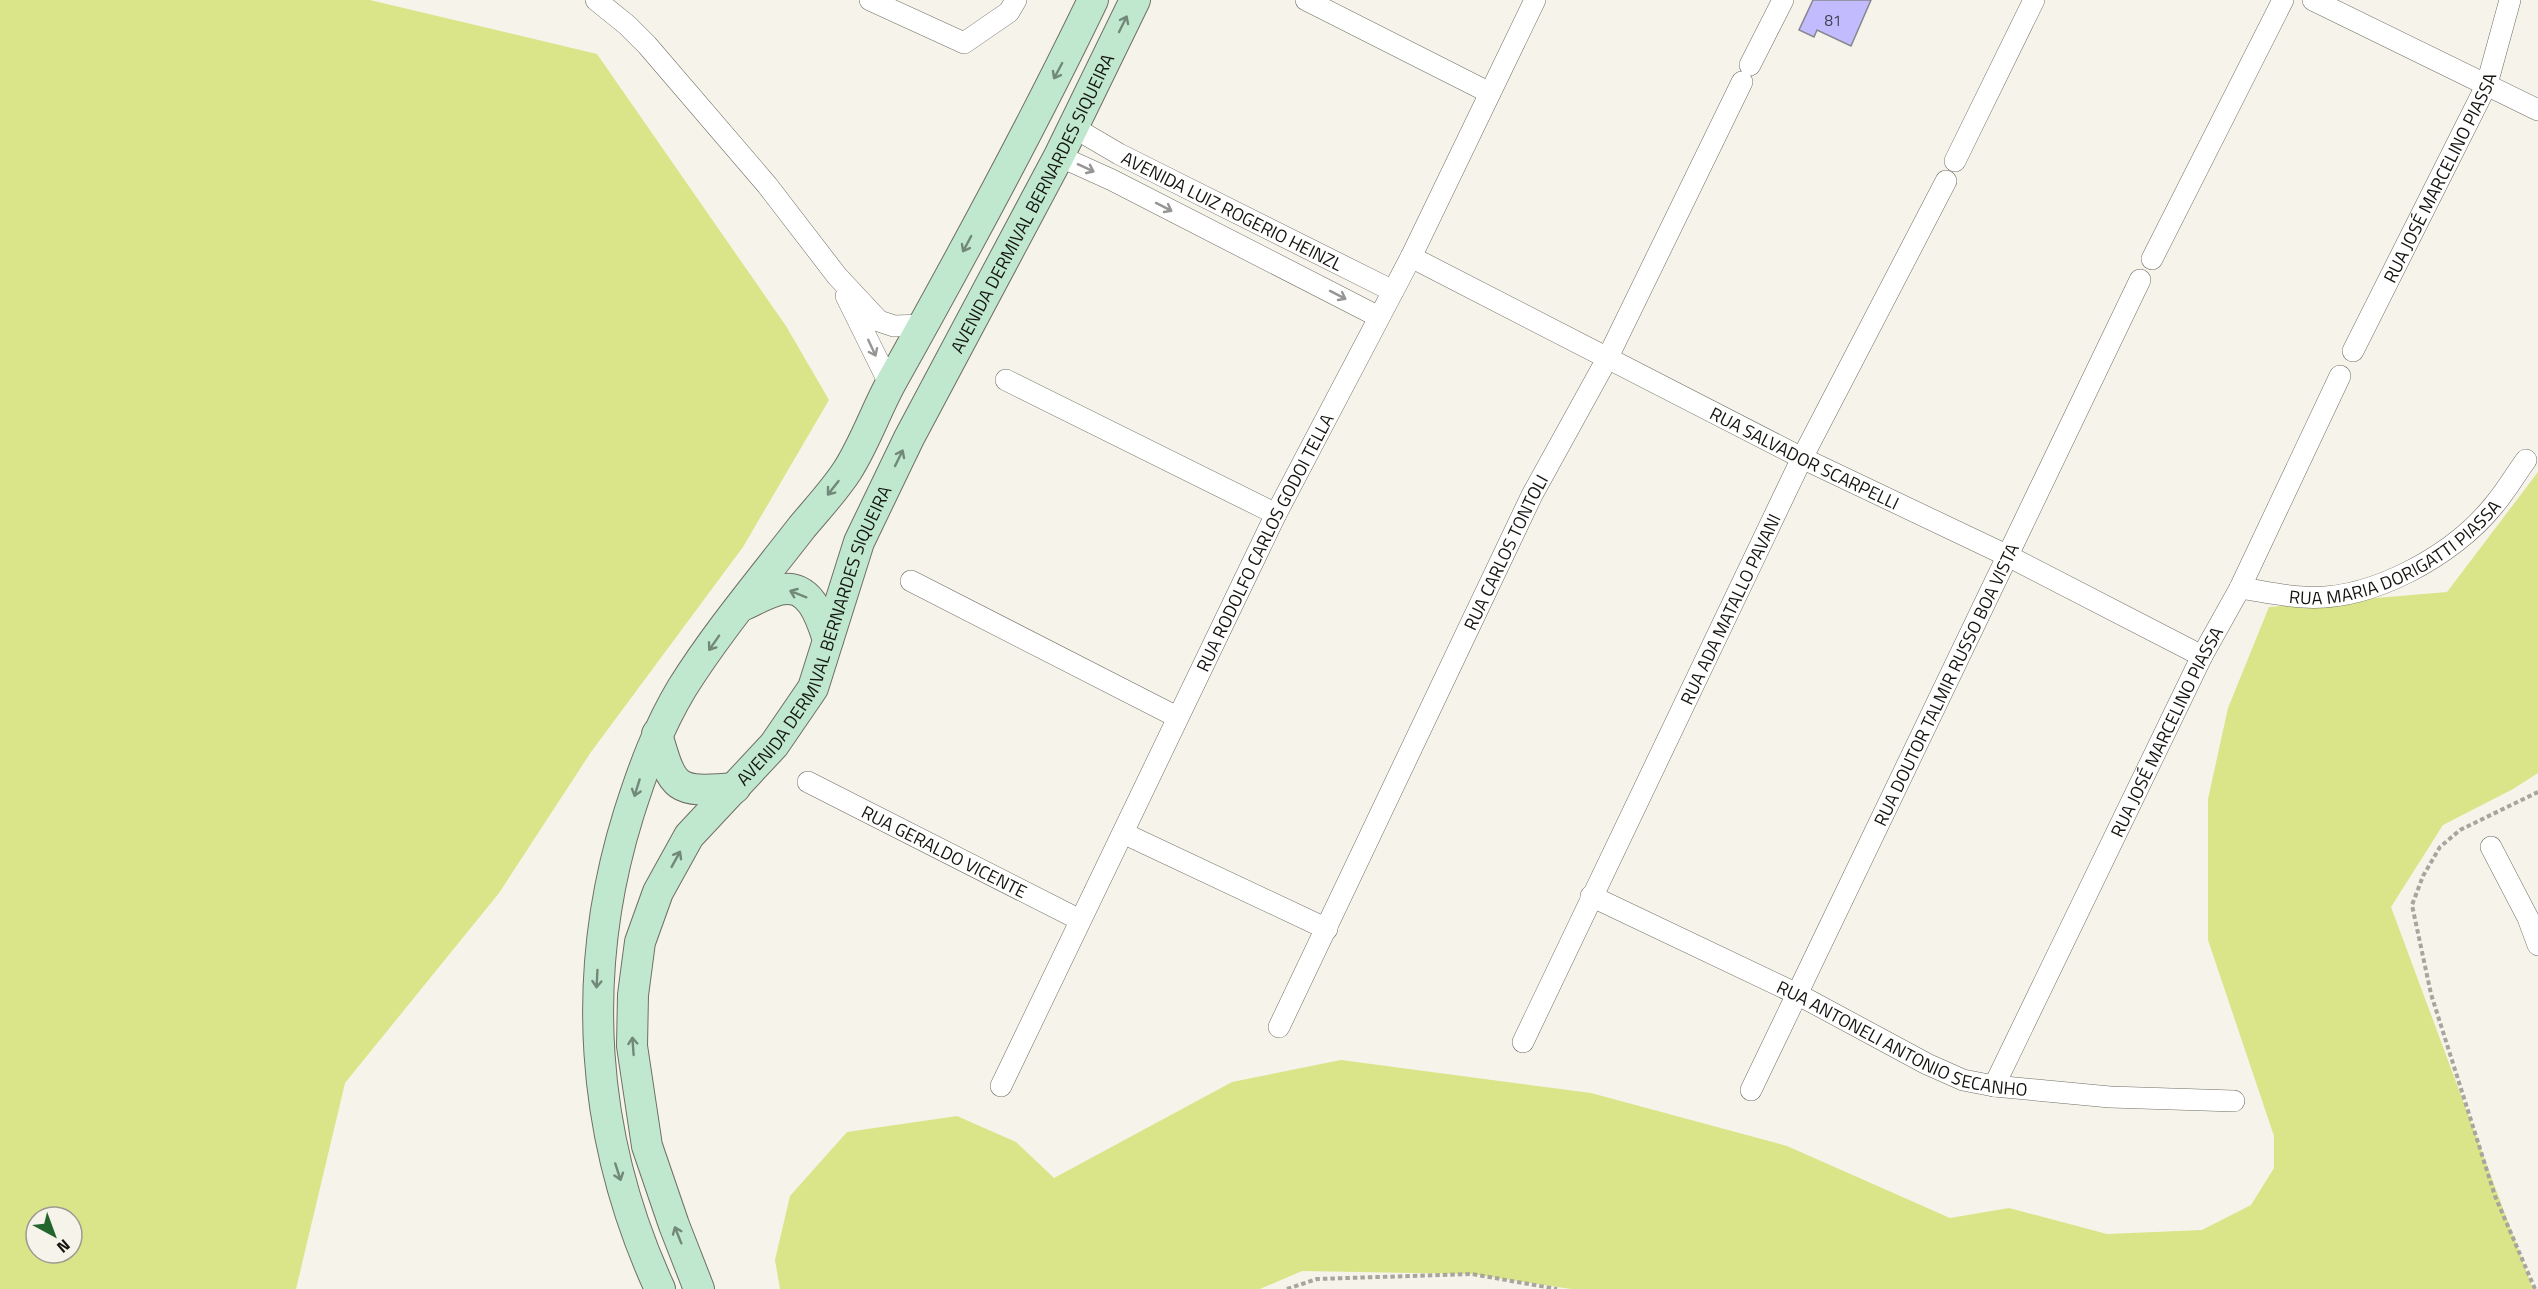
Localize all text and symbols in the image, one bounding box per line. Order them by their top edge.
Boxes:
house number: 81 [1825,9,1841,32]
one-way arrow [1118,15,1130,33]
street label: AVENIDA DERMIVAL BERNARDES SIQUEIRA [943,49,1121,358]
one-way arrow [1052,62,1063,80]
street label: RUA JOSÉ MARCELINO PIASSA [2376,69,2503,287]
street label: AVENIDA LUIZ ROGERIO HEINZL [1117,144,1348,277]
one-way arrow [1076,162,1094,174]
one-way arrow [1155,202,1173,213]
one-way arrow [961,235,973,252]
one-way arrow [1329,290,1347,302]
one-way arrow [866,338,878,356]
street label: RUA SALVADOR SCARPELLI [1705,399,1904,516]
street label: RUA RODOLFO CARLOS GODOI TELLA [1189,408,1340,676]
one-way arrow [894,449,905,467]
street label: RUA CARLOS TONTOLI [1456,469,1554,635]
one-way arrow [827,480,840,496]
street label: AVENIDA DERMIVAL BERNARDES SIQUEIRA [730,481,898,791]
street label: RUA MARIA DORIGATTI PIASSA [2288,493,2507,611]
street label: RUA ADA MATALLO PAVANI [1673,509,1787,709]
street label: RUA DOUTOR TALMIR RUSSO BOA VISTA [1866,538,2025,830]
one-way arrow [790,588,808,599]
street label: RUA JOSÉ MARCELINO PIASSA [2103,621,2230,841]
one-way arrow [708,634,720,650]
one-way arrow [631,778,642,797]
street label: RUA GERALDO VICENTE [857,798,1032,905]
one-way arrow [670,851,682,868]
one-way arrow [592,968,603,988]
street label: RUA ANTONELI ANTONIO SECANHO [1773,973,2029,1103]
one-way arrow [627,1036,638,1056]
one-way arrow [614,1162,625,1181]
north arrow [24,1205,84,1265]
one-way arrow [672,1226,683,1244]
text: N [52,1234,76,1259]

